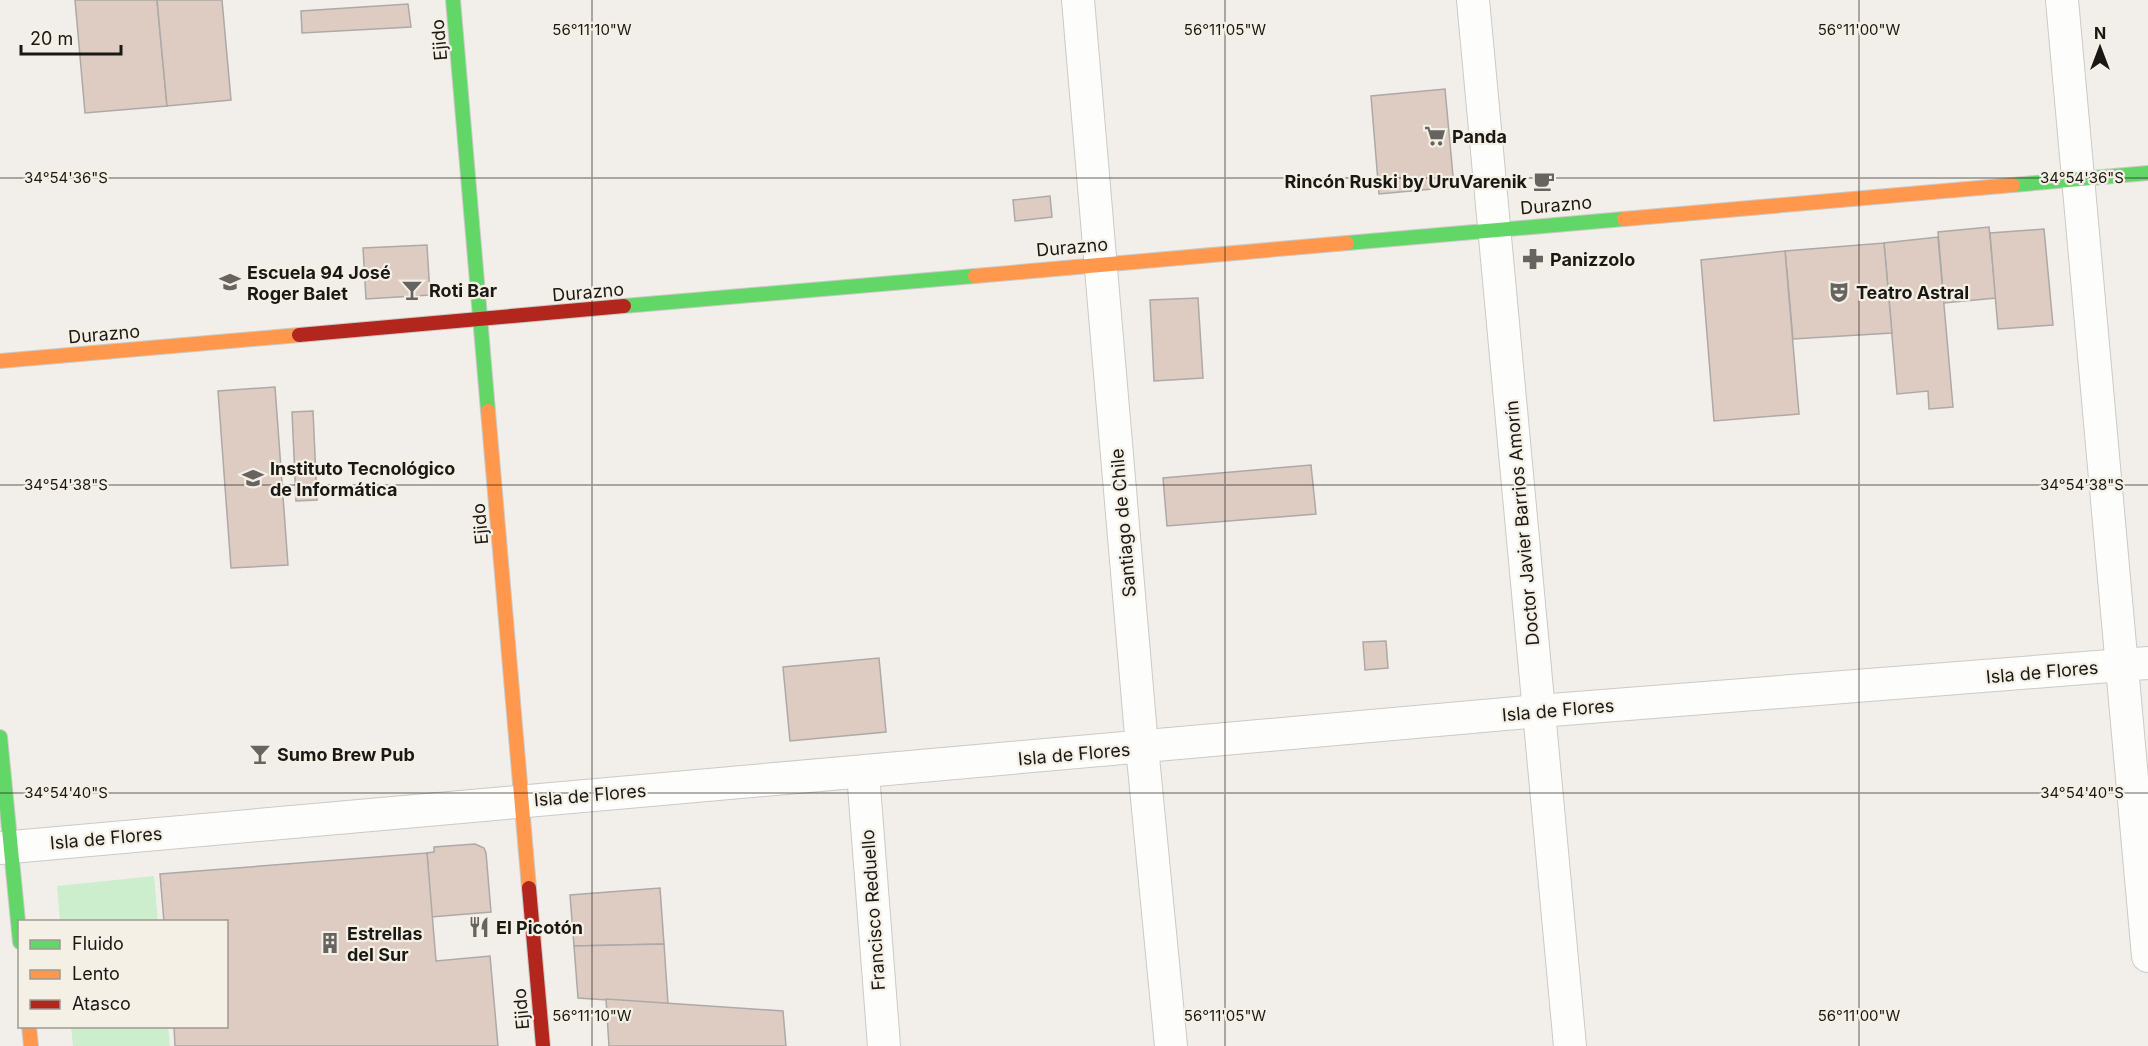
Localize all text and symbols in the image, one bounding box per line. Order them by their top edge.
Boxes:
scale bar [21,18,122,56]
street label: Ejido [427,18,451,62]
north arrow [2070,18,2130,78]
text: 56°11'10"W [552,20,632,39]
text: 56°11'05"W [1184,20,1266,39]
text: 56°11'00"W [1818,20,1901,39]
text: N [2094,23,2106,43]
text: 20 m [30,28,73,49]
supermarket icon: Panda [1423,124,1447,148]
place label: Panda [1452,126,1507,147]
text: 34°54'36"S [24,168,108,187]
text: 34°54'36"S [2040,168,2124,187]
cafe icon: Rincón Ruski by UruVarenik [1532,169,1556,193]
place label: Rincón Ruski by UruVarenik [1285,171,1528,192]
street label: Durazno [1519,191,1593,219]
street label: Durazno [1035,233,1109,261]
pharmacy icon: Panizzolo [1521,247,1545,271]
place label: Panizzolo [1550,249,1635,270]
place label: Escuela 94 José Roger Balet [247,262,391,304]
school or university icon: Escuela 94 José Roger Balet [218,270,242,294]
bar icon: Roti Bar [400,278,424,302]
street label: Durazno [551,278,625,306]
place label: Roti Bar [429,280,497,301]
theatre icon: Teatro Astral [1827,280,1851,304]
place label: Teatro Astral [1856,282,1969,303]
street label: Durazno [67,320,141,348]
street label: Doctor Javier Barrios Amorín [1501,400,1543,646]
street label: Santiago de Chile [1106,448,1140,598]
place label: Instituto Tecnológico de Informática [270,458,455,500]
school or university icon: Instituto Tecnológico de Informática [241,466,265,490]
text: 34°54'38"S [24,475,108,494]
text: 34°54'38"S [2040,475,2124,494]
street label: Ejido [468,502,492,546]
street label: Isla de Flores [1985,657,2099,687]
street label: Isla de Flores [1501,695,1615,725]
street label: Isla de Flores [1017,739,1131,769]
bar icon: Sumo Brew Pub [248,742,272,766]
place label: Sumo Brew Pub [277,744,415,765]
street label: Isla de Flores [533,780,647,810]
text: 34°54'40"S [24,783,108,802]
text: 34°54'40"S [2040,783,2124,802]
street label: Isla de Flores [49,823,163,853]
street label: Francisco Reduello [857,829,889,991]
restaurant icon: El Picotón [467,915,491,939]
place label: El Picotón [496,917,583,938]
legend [18,920,228,1028]
place label: Estrellas del Sur [347,923,423,965]
building icon: Estrellas del Sur [318,931,342,955]
text: Fluido [72,933,124,954]
text: Lento [72,963,120,984]
street label: Ejido [509,987,533,1031]
text: Atasco [72,993,131,1014]
text: 56°11'10"W [552,1006,632,1025]
text: 56°11'05"W [1184,1006,1266,1025]
text: 56°11'00"W [1818,1006,1901,1025]

